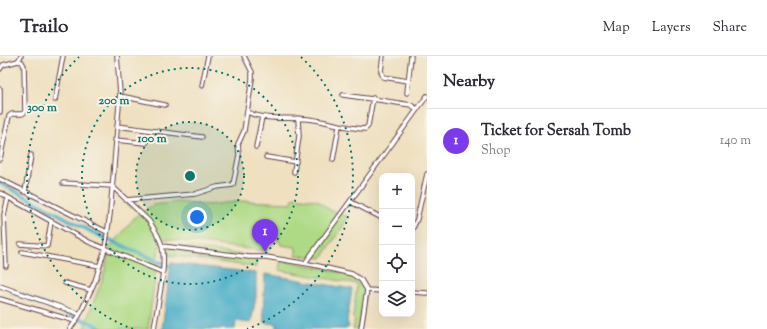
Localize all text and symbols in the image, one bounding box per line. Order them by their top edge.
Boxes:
text: Trailo [20,14,68,41]
text: Map [603,18,630,38]
text: Layers [652,18,690,38]
text: Share [712,18,747,38]
text: Nearby [443,70,495,94]
text: 200 m [99,92,129,110]
text: 300 m [27,99,57,117]
text: Ticket for Sersah Tomb [481,121,631,142]
text: 100 m [136,130,167,148]
text: 1 [454,132,458,150]
text: 140 m [720,132,751,150]
text: Shop [481,142,510,160]
centre of rings [183,169,197,183]
map controls [379,173,415,317]
button: + [379,173,415,209]
your location [187,207,207,227]
button: − [379,209,415,245]
pin: 1 [252,219,278,252]
button: locate [379,245,415,281]
button: layers [379,281,415,317]

